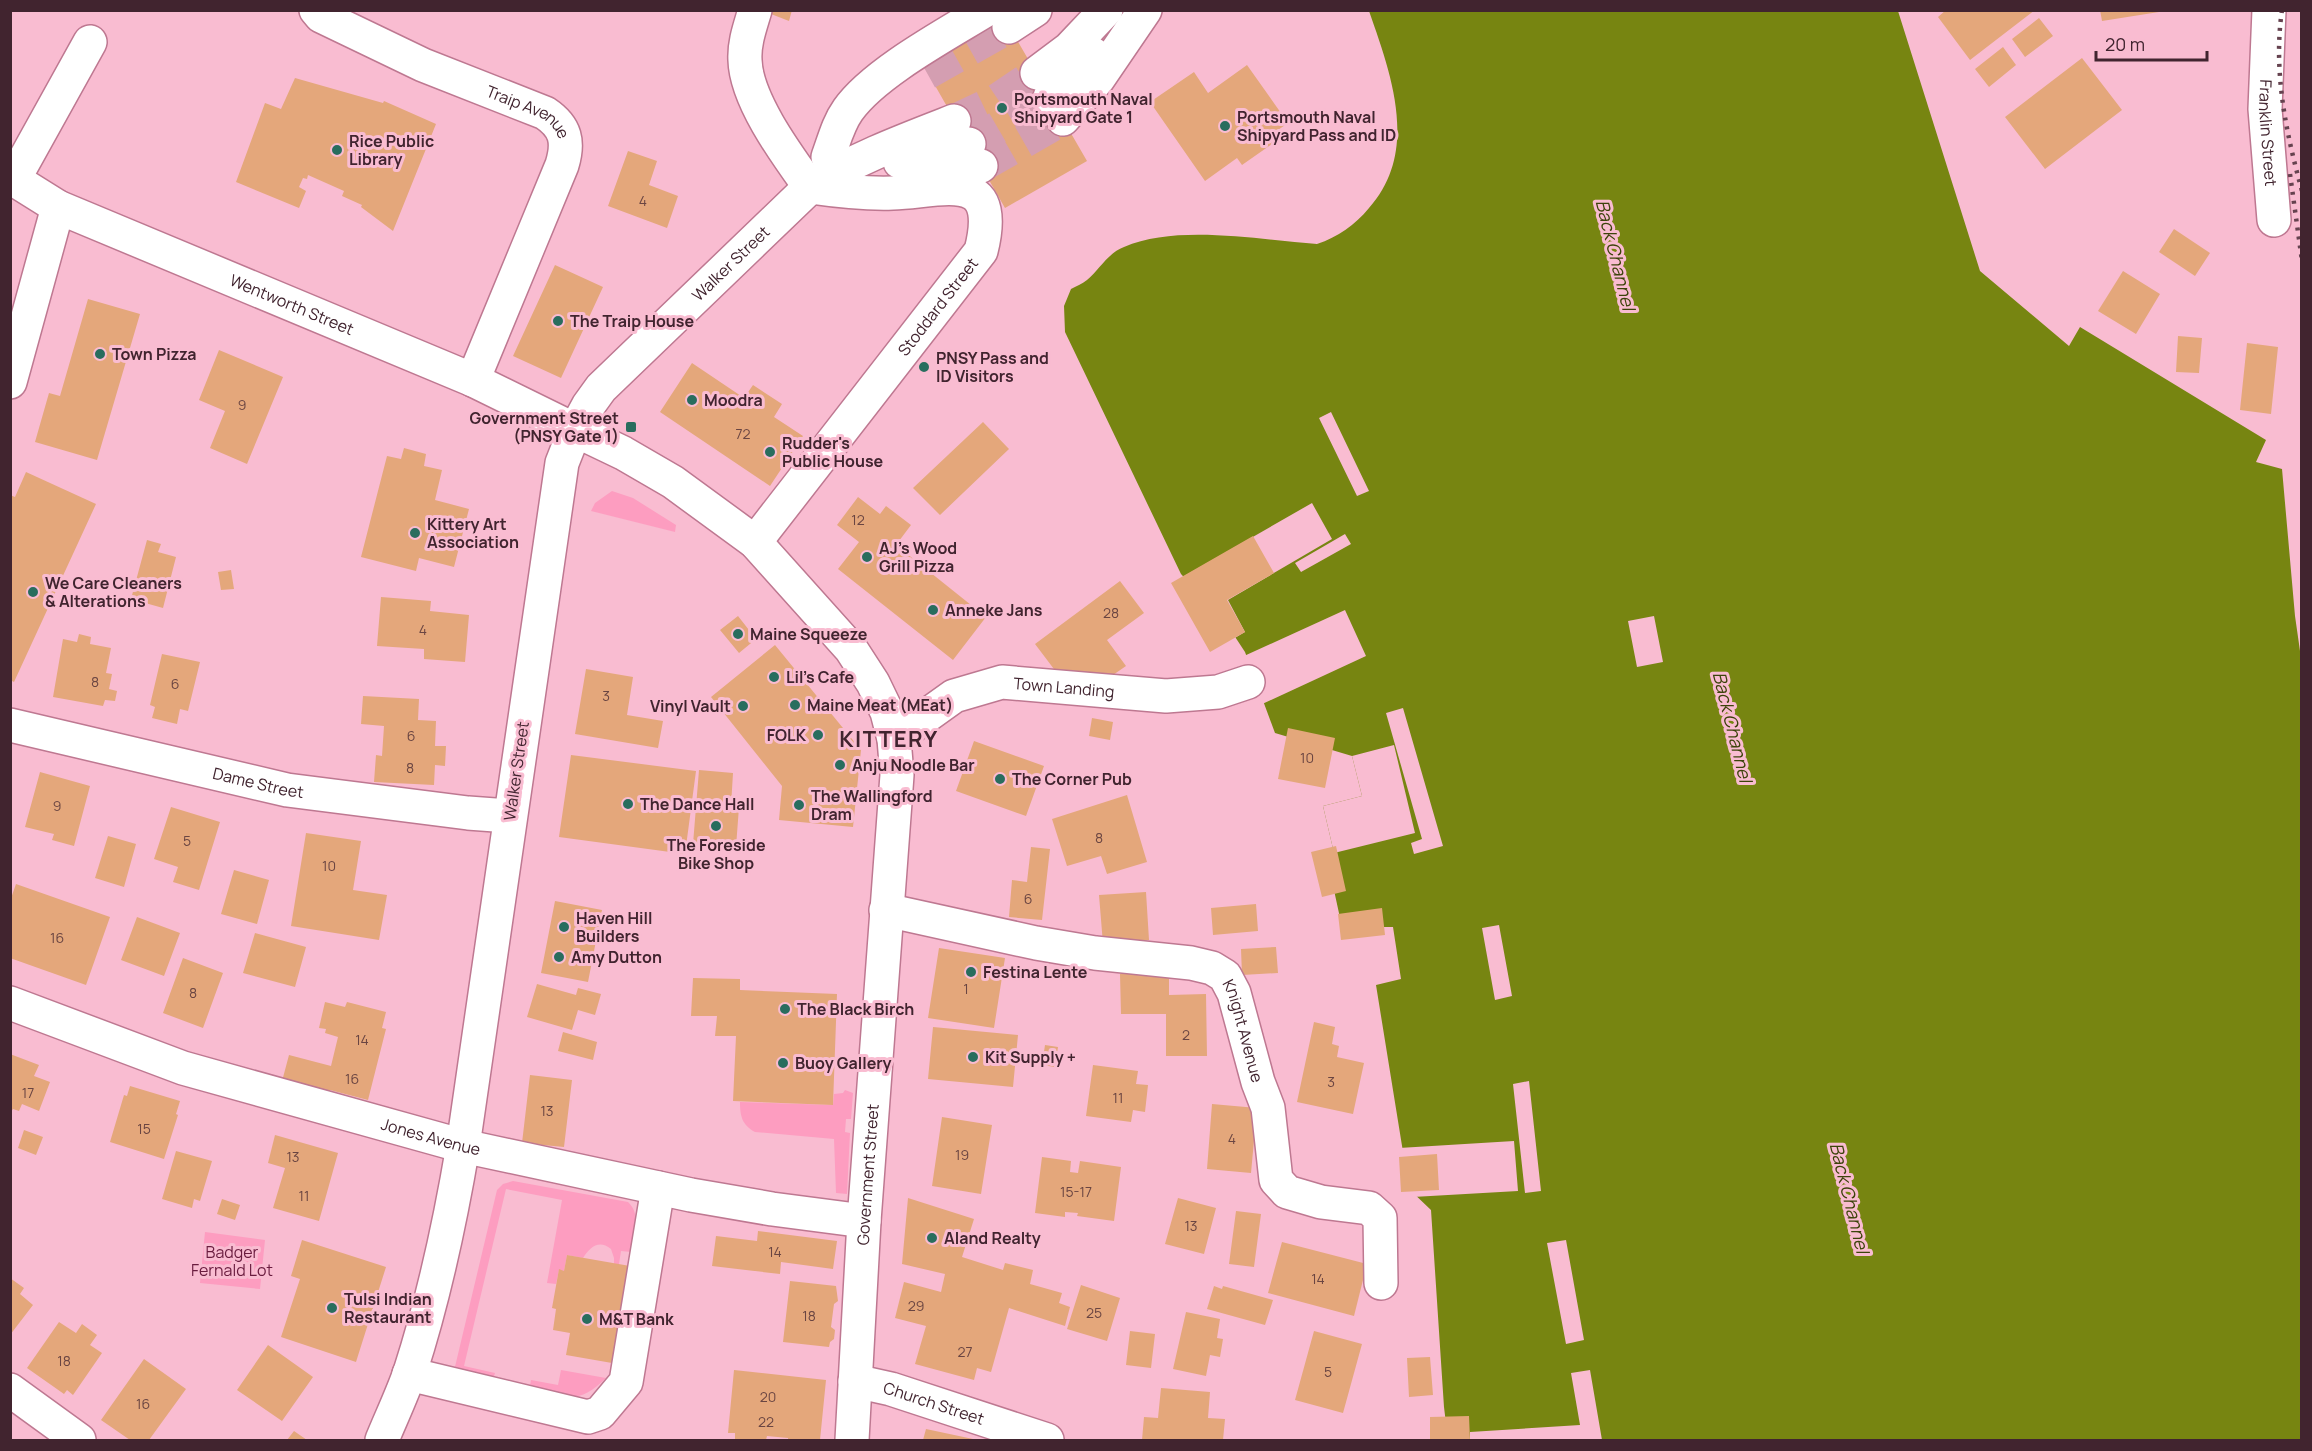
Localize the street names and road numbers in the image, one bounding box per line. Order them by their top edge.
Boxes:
street label: Franklin Street [2254,79,2282,187]
street label: Traip Avenue [483,80,575,141]
street label: Walker Street [687,221,774,306]
street label: Stoddard Street [893,253,983,360]
street label: Wentworth Street [227,269,357,340]
street label: Town Landing [1013,672,1115,703]
street label: Walker Street [498,720,534,822]
street label: Dame Street [211,762,305,803]
street label: Knight Avenue [1218,975,1269,1085]
street label: Government Street [852,1103,884,1246]
street label: Jones Avenue [379,1113,483,1160]
street label: Church Street [882,1377,987,1430]

